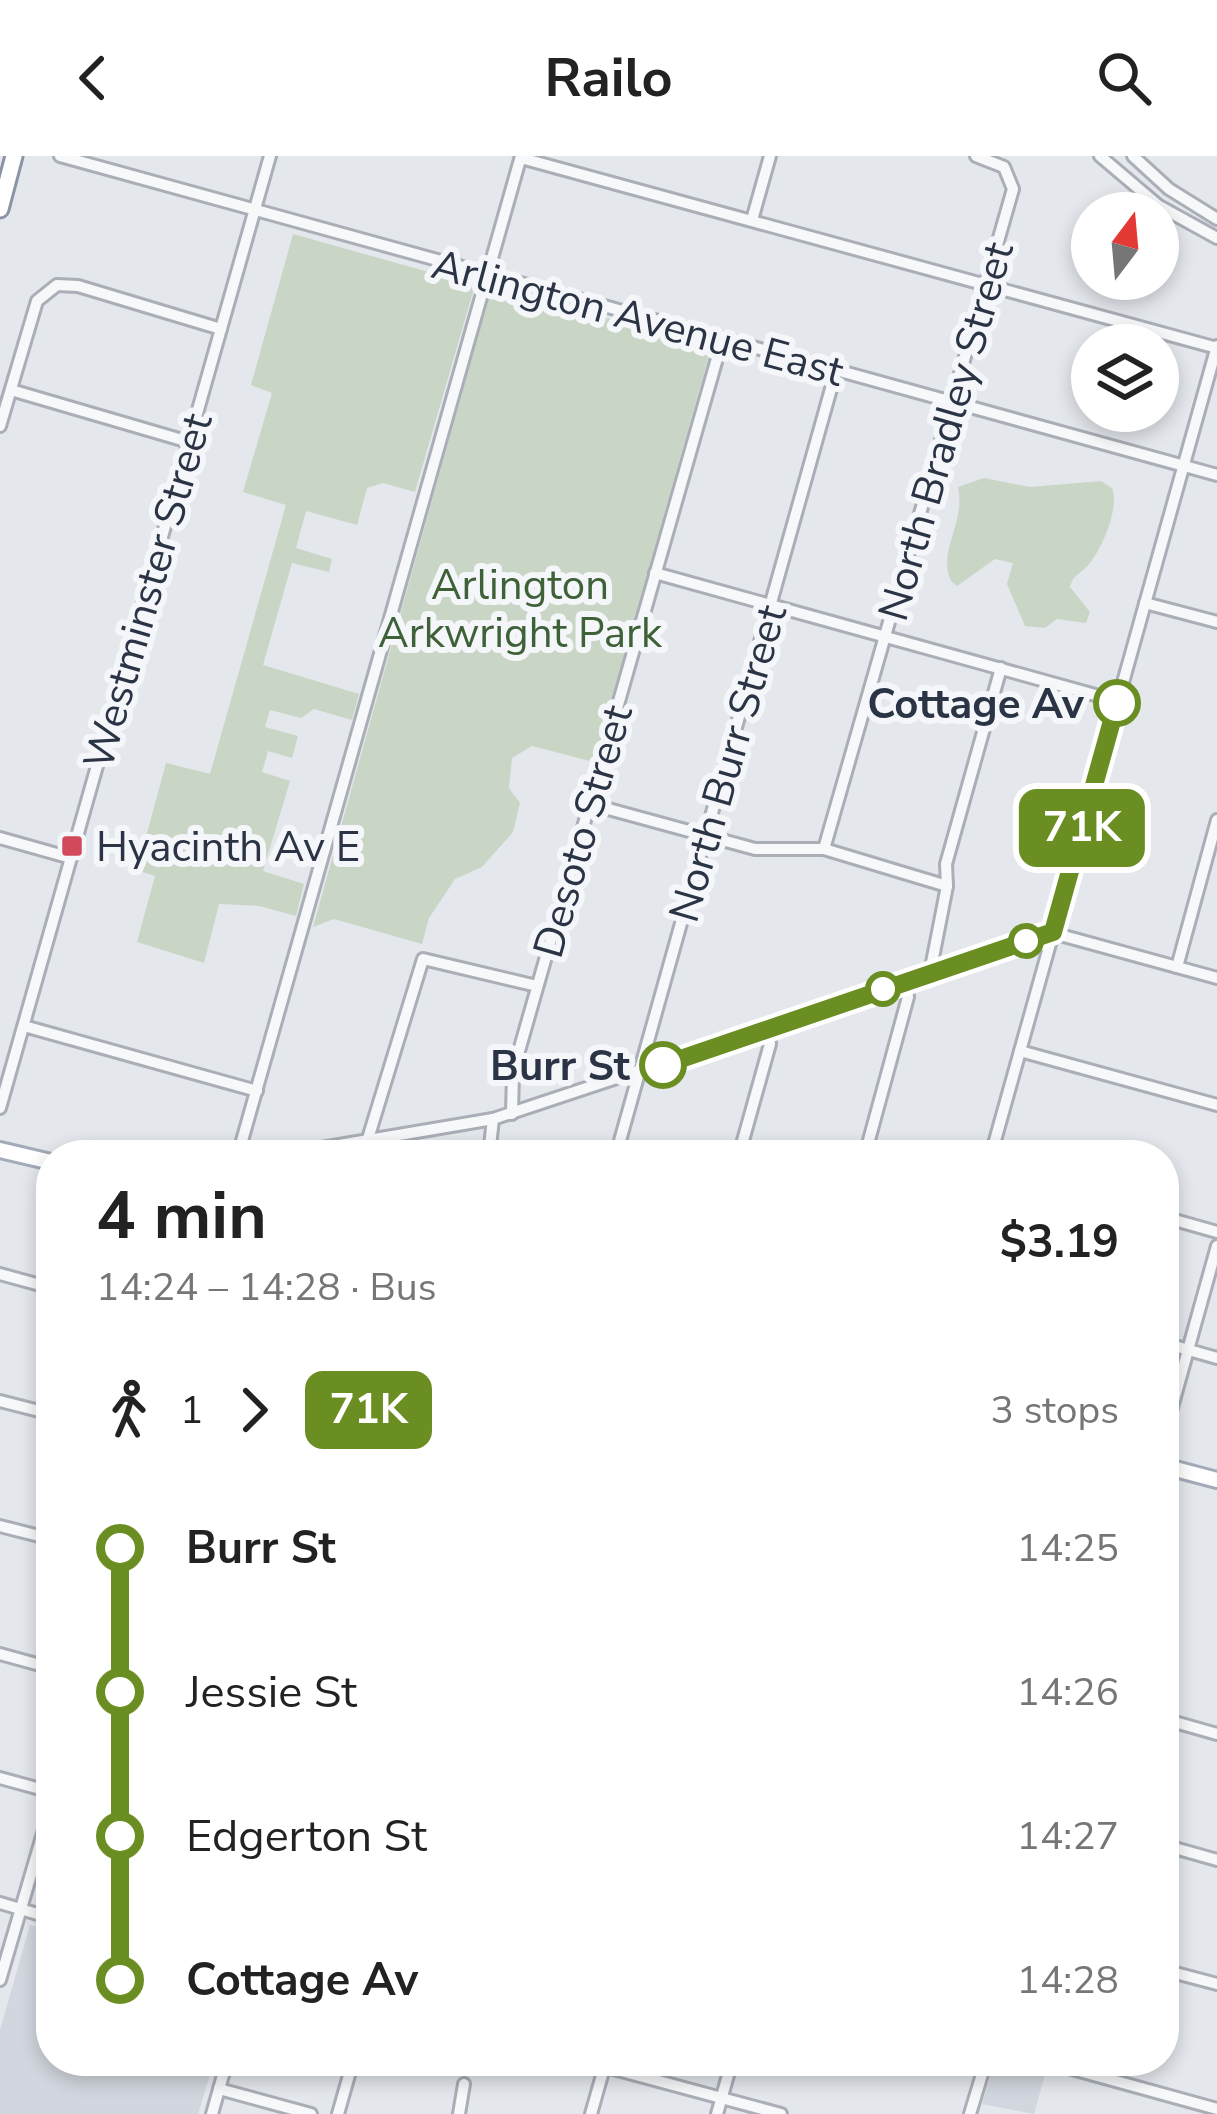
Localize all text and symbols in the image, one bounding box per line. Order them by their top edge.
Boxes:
text: Railo [544,41,673,115]
icon: back [60,45,126,111]
icon: search [1091,45,1157,111]
north arrow [1071,192,1179,300]
map controls [1071,192,1179,432]
street label: North Bradley Street [865,235,1028,627]
street label: Arlington Avenue East [426,236,850,401]
button: layers [1071,324,1179,432]
street label: Westminster Street [70,407,227,776]
park label: Arlington Arkwright Park [378,557,663,662]
street label: North Burr Street [656,598,801,929]
place label: Cottage Av [867,676,1085,733]
marker: Cottage Av [1095,681,1139,725]
street label: Desoto Street [520,698,647,964]
line badge: 71K [1013,789,1151,867]
text: 71K [1043,799,1121,856]
place label: Hyacinth Av E [96,819,360,876]
marker: Hyacinth Av E [59,833,85,859]
unlabelled marker [1010,925,1042,957]
unlabelled marker [867,973,899,1005]
place label: Burr St [490,1038,631,1095]
marker: Burr St [641,1043,685,1087]
text: 4 min [96,1171,267,1261]
text: $3.19 [1000,1212,1119,1273]
text: 14:24 – 14:28 · Bus [96,1261,436,1314]
icon: walk [96,1377,162,1443]
icon: forward [221,1377,287,1443]
text: 71K [329,1381,408,1438]
text: 1 [180,1384,203,1437]
text: 3 stops [990,1384,1119,1437]
text: Burr St [186,1518,336,1579]
text: 14:25 [1017,1522,1119,1575]
text: Jessie St [186,1662,357,1723]
text: 14:26 [1017,1666,1119,1719]
text: Edgerton St [186,1806,427,1867]
text: 14:27 [1017,1810,1119,1863]
text: Cottage Av [186,1950,418,2011]
text: 14:28 [1017,1954,1119,2007]

